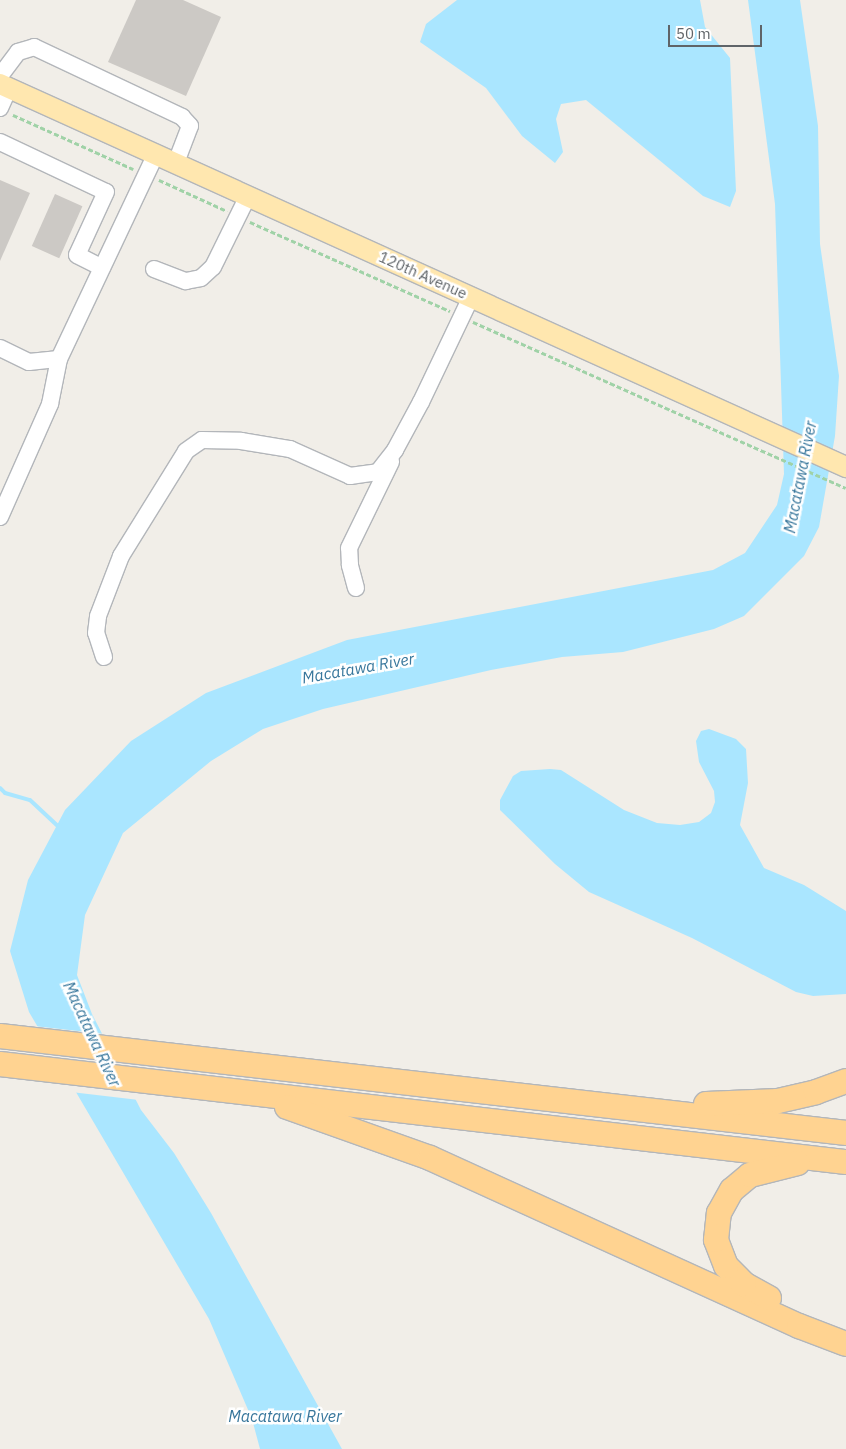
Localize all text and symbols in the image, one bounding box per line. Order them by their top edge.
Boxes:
scale bar [671,15,765,47]
text: 50 m [676,24,711,43]
street label: 120th Avenue [376,248,470,302]
water label: Macatawa River [780,419,820,535]
water label: Macatawa River [300,649,416,687]
water label: Macatawa River [59,978,125,1090]
water label: Macatawa River [228,1406,342,1426]

